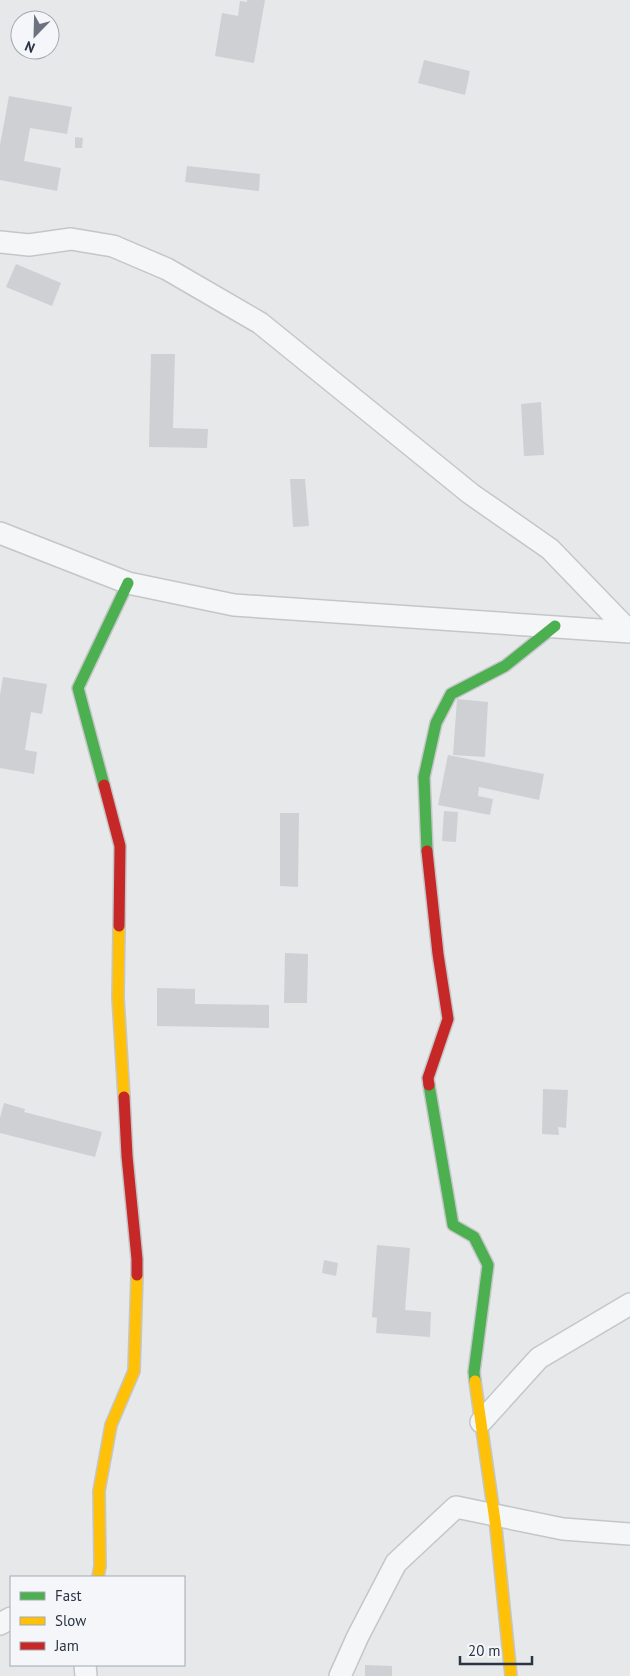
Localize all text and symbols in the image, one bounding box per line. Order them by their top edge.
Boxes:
north arrow [10,10,60,60]
text: N [22,37,38,57]
legend [10,1576,185,1666]
text: Fast [55,1586,82,1605]
text: Slow [55,1611,86,1630]
scale bar [460,1634,532,1666]
text: Jam [54,1636,79,1655]
text: 20 m [468,1641,501,1660]

